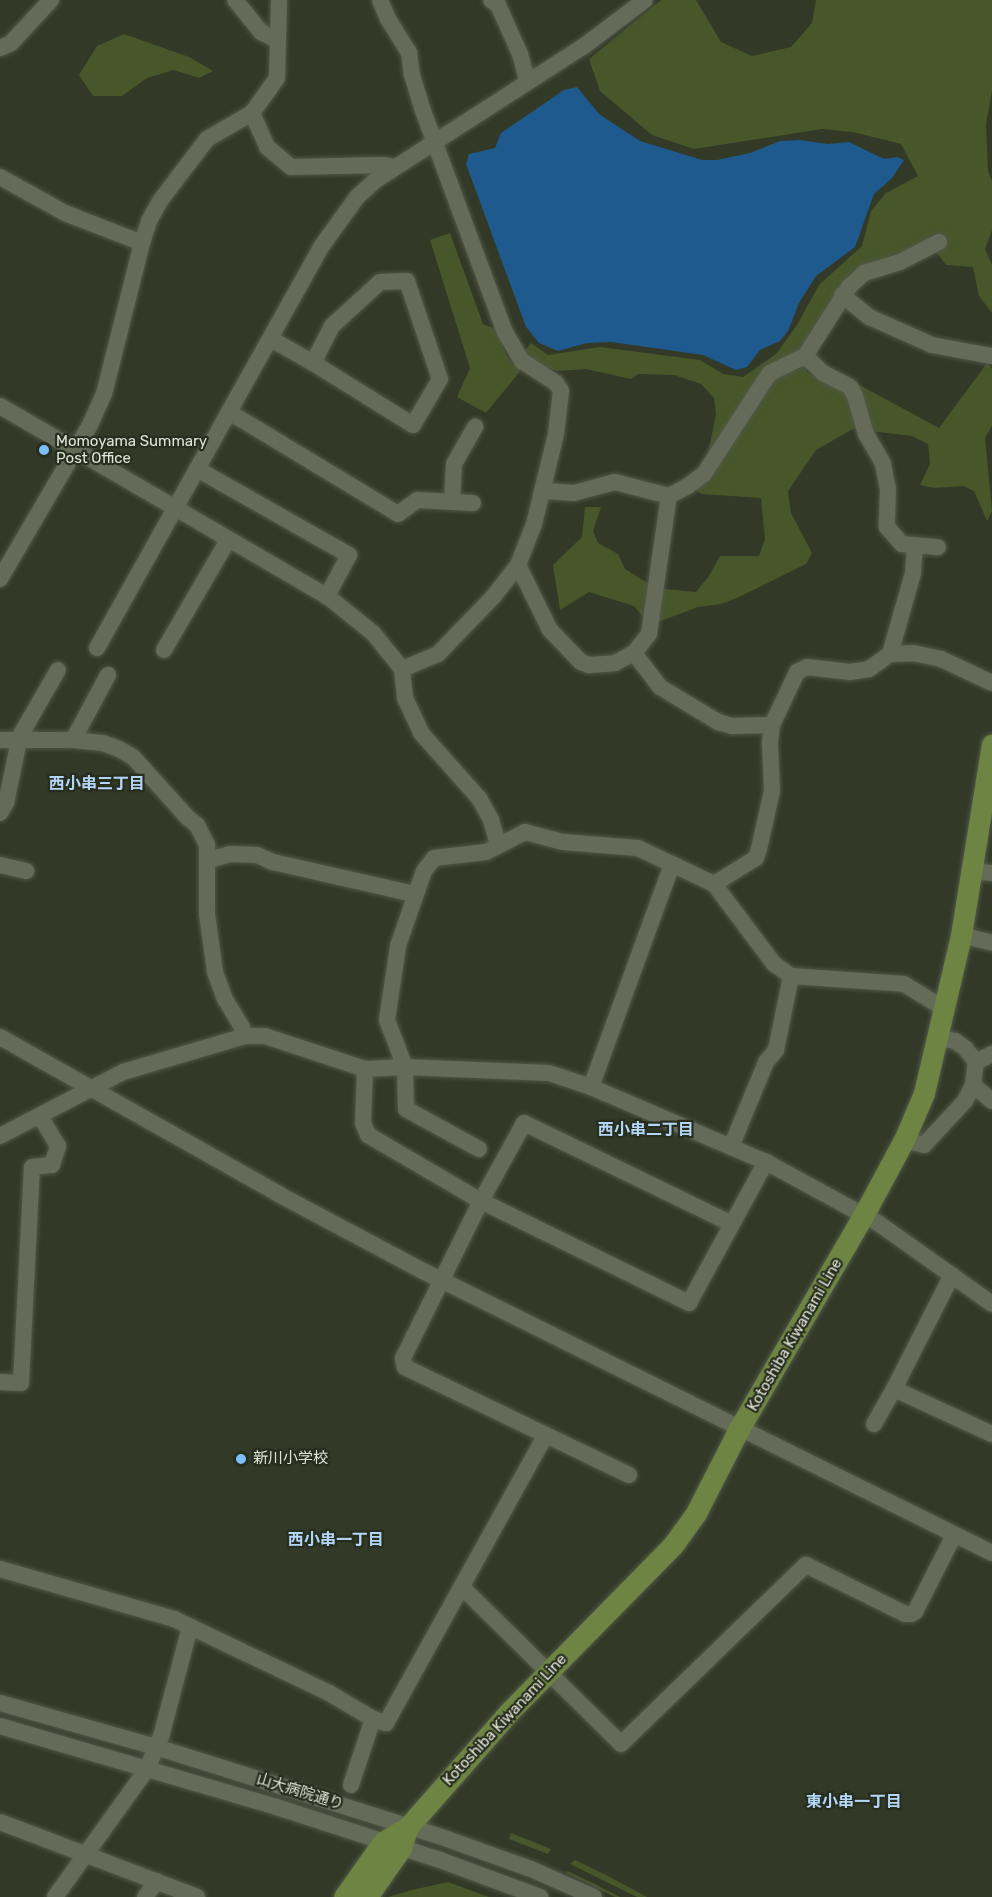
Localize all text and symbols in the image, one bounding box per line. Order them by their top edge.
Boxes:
place label: Momoyama Summary Post Office [56,432,207,467]
marker: Momoyama Summary Post Office [37,443,51,457]
district label: 西小串三丁目 [49,774,145,794]
district label: 西小串二丁目 [598,1120,694,1140]
street label: Kotoshiba Kiwanami Line [744,1256,846,1414]
place label: 新川小学校 [253,1450,328,1468]
marker: 新川小学校 [234,1452,248,1466]
district label: 西小串一丁目 [288,1530,384,1550]
street label: Kotoshiba Kiwanami Line [439,1651,571,1789]
street label: 山大病院通り [254,1770,346,1814]
district label: 東小串一丁目 [806,1792,902,1812]

